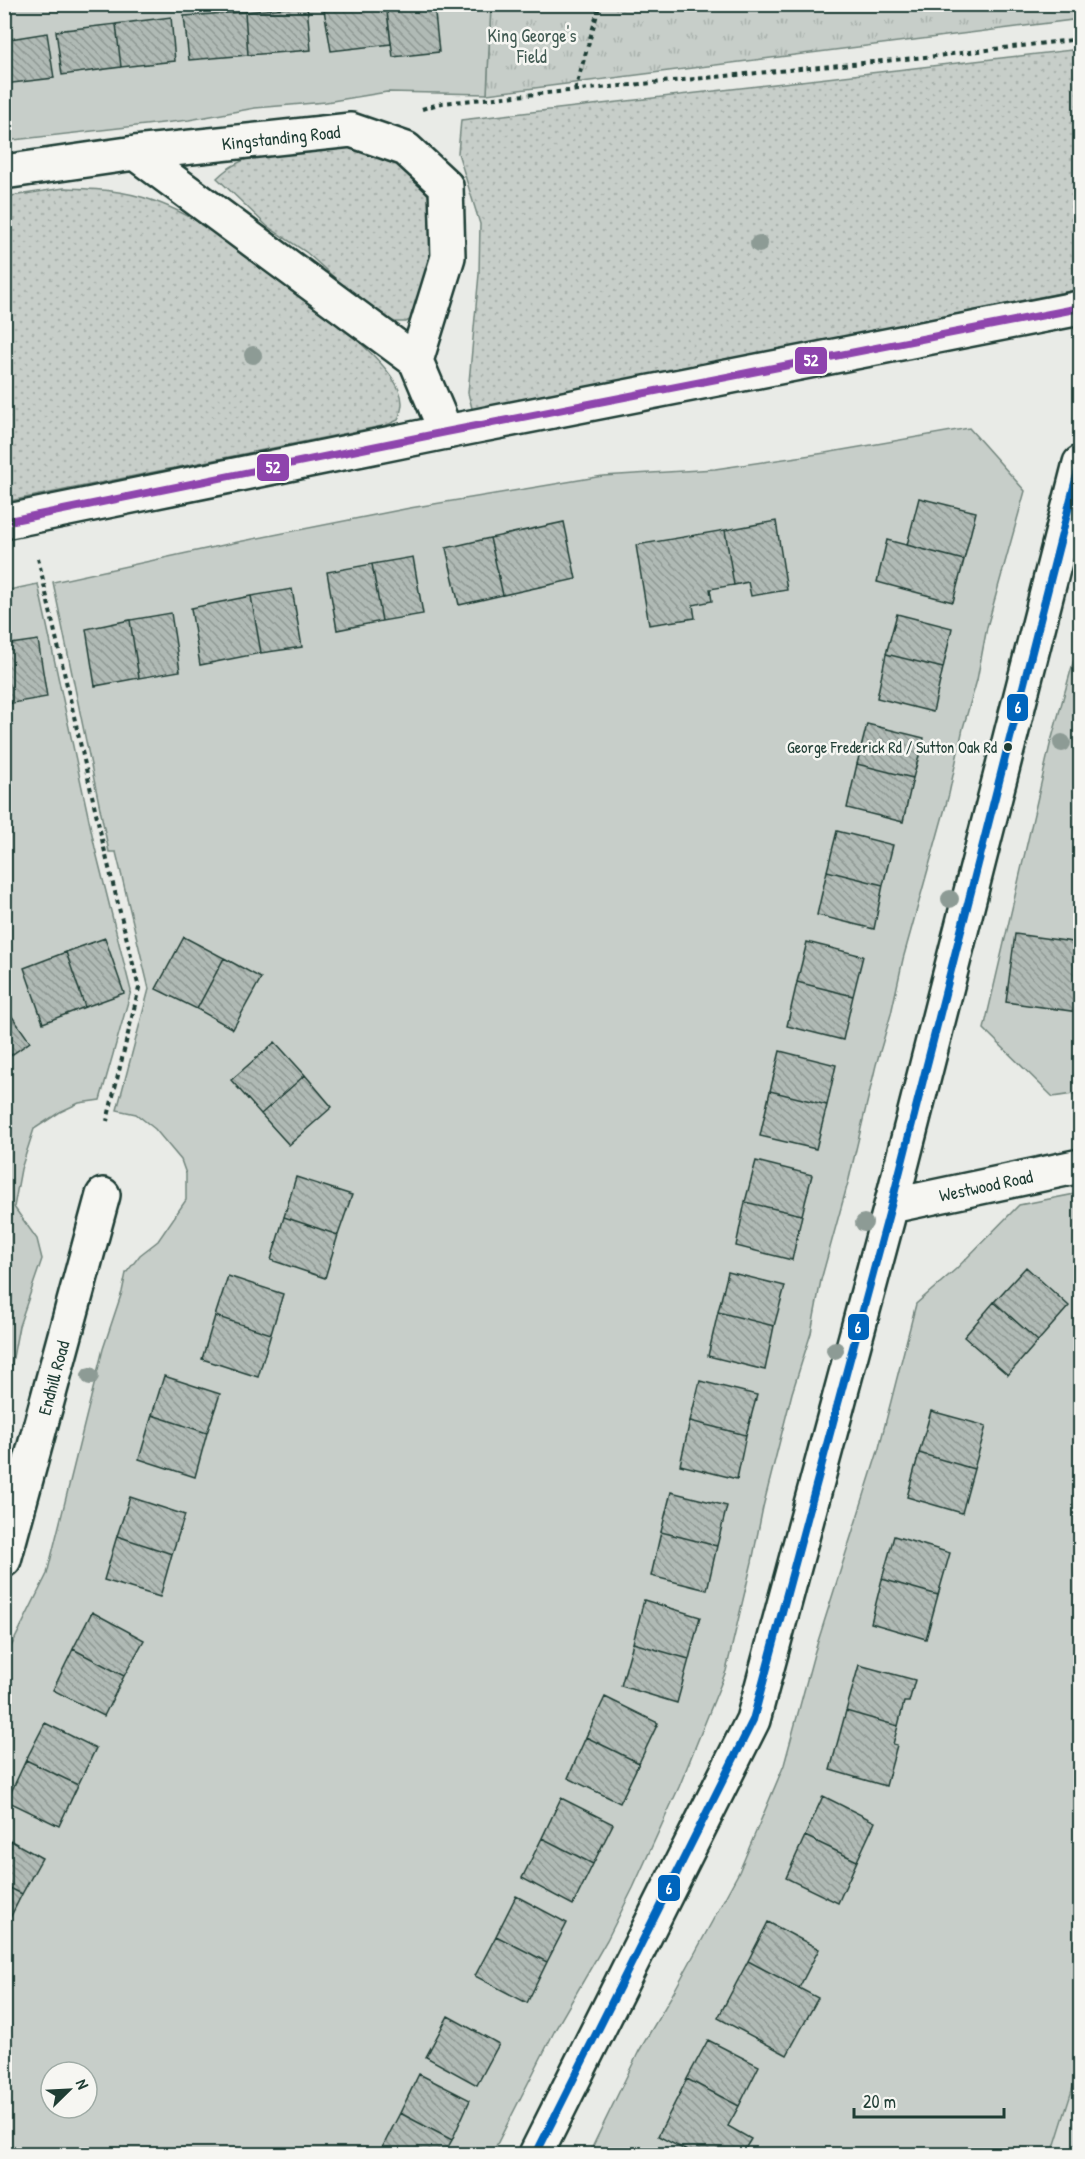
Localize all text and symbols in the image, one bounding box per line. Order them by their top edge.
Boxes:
park label: King George's Field [488,23,576,69]
street label: Kingstanding Road [221,119,341,156]
line badge: 52 [794,346,828,375]
text: 52 [804,349,819,371]
line badge: 52 [256,453,290,482]
text: 52 [266,456,281,478]
line badge: 6 [1006,693,1029,722]
text: 6 [1015,696,1022,718]
place label: George Frederick Rd / Sutton Oak Rd [787,736,997,758]
marker: George Frederick Rd / Sutton Oak Rd [1002,741,1014,753]
street label: Westwood Road [937,1163,1035,1208]
line badge: 6 [847,1313,870,1341]
text: 6 [855,1316,862,1338]
street label: Endhill Road [32,1338,75,1418]
line badge: 6 [657,1874,681,1902]
text: 6 [666,1877,673,1899]
north arrow [39,2060,99,2120]
text: N [71,2076,95,2093]
scale bar [854,2081,1004,2119]
text: 20 m [863,2089,896,2114]

